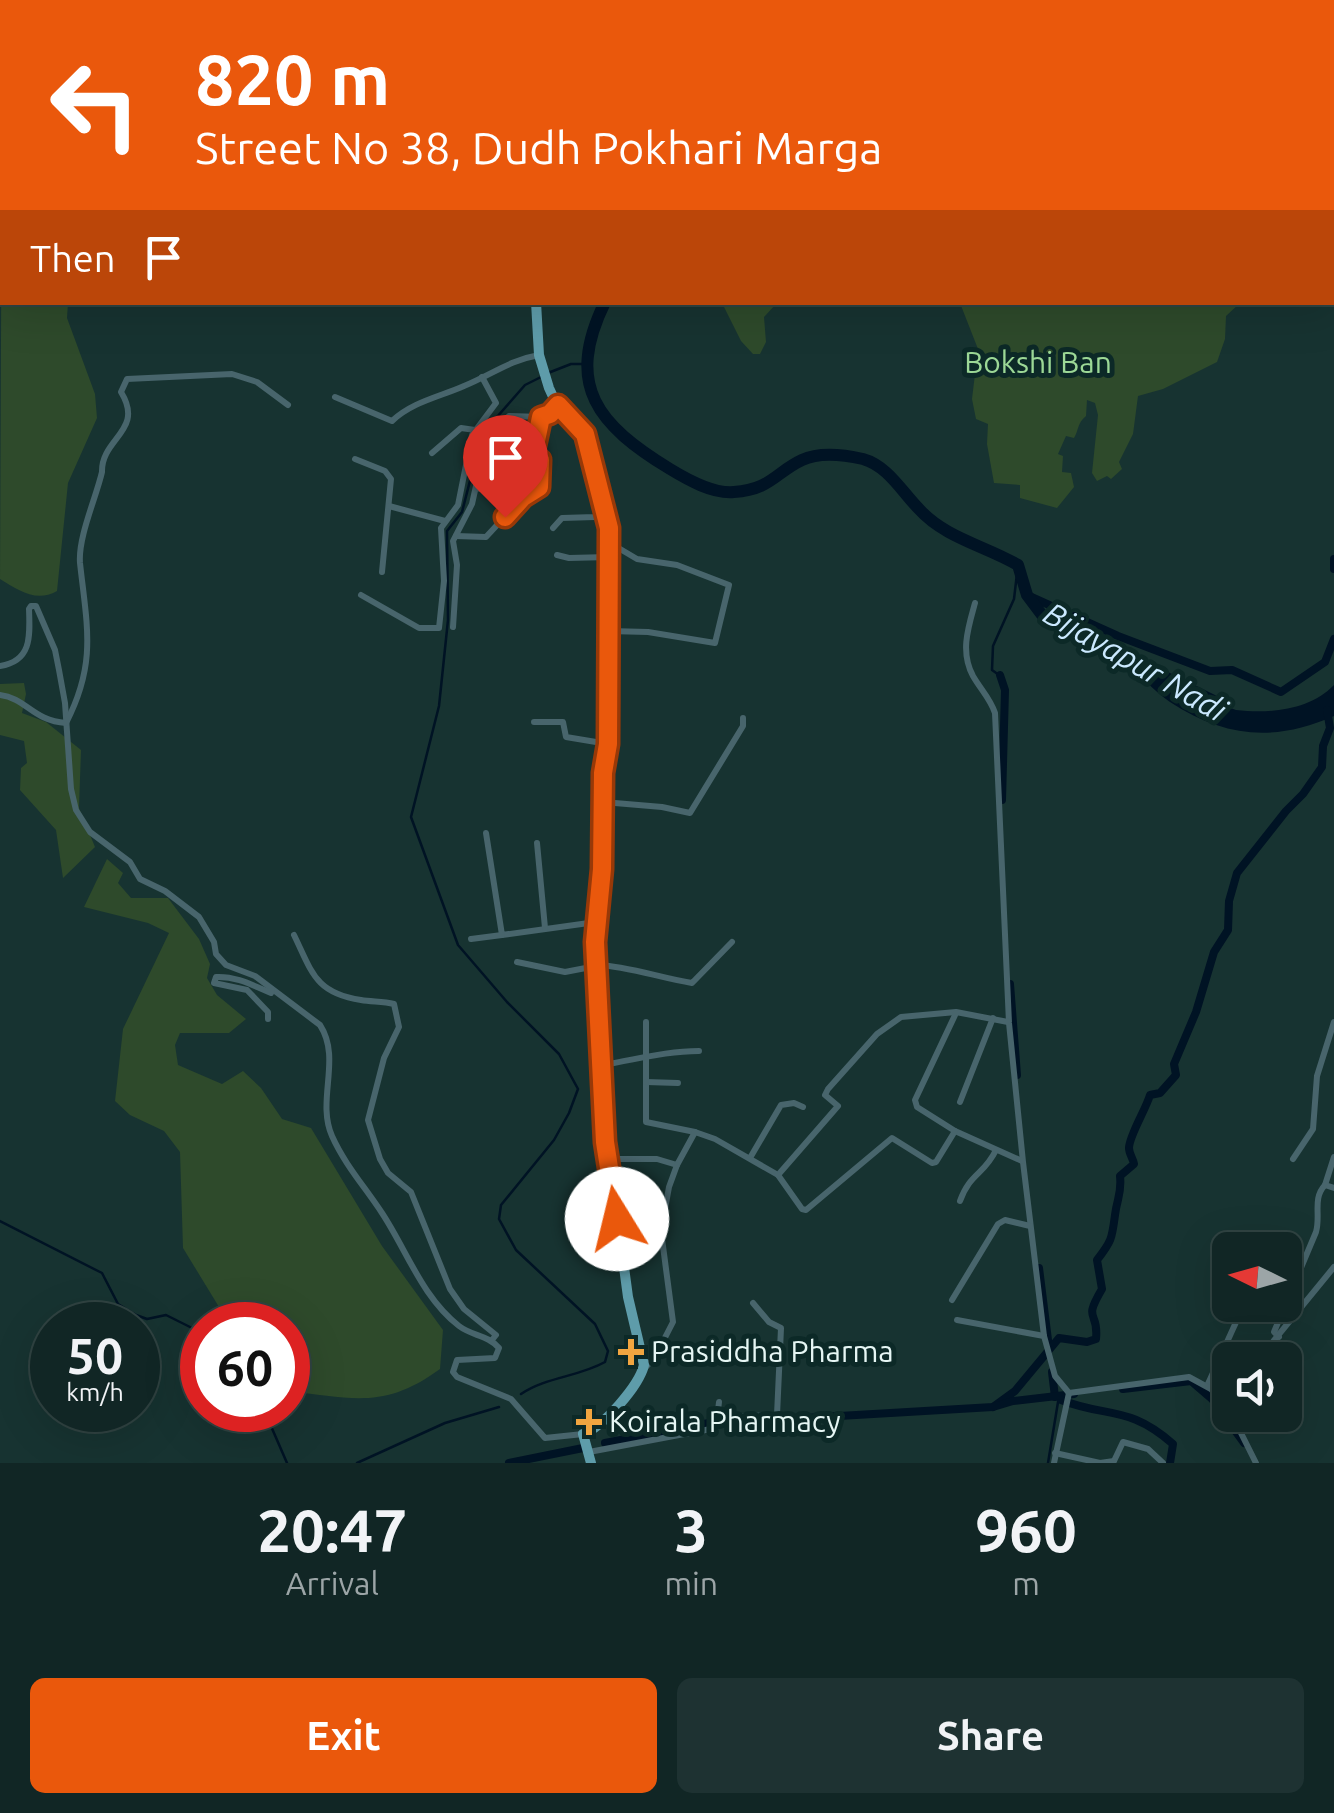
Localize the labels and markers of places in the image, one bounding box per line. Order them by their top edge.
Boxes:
pin [463,415,548,518]
place label: Prasiddha Pharma [651,1334,894,1368]
marker: Prasiddha Pharma [620,1341,642,1363]
place label: Koirala Pharmacy [609,1404,841,1438]
marker: Koirala Pharmacy [578,1411,600,1433]

